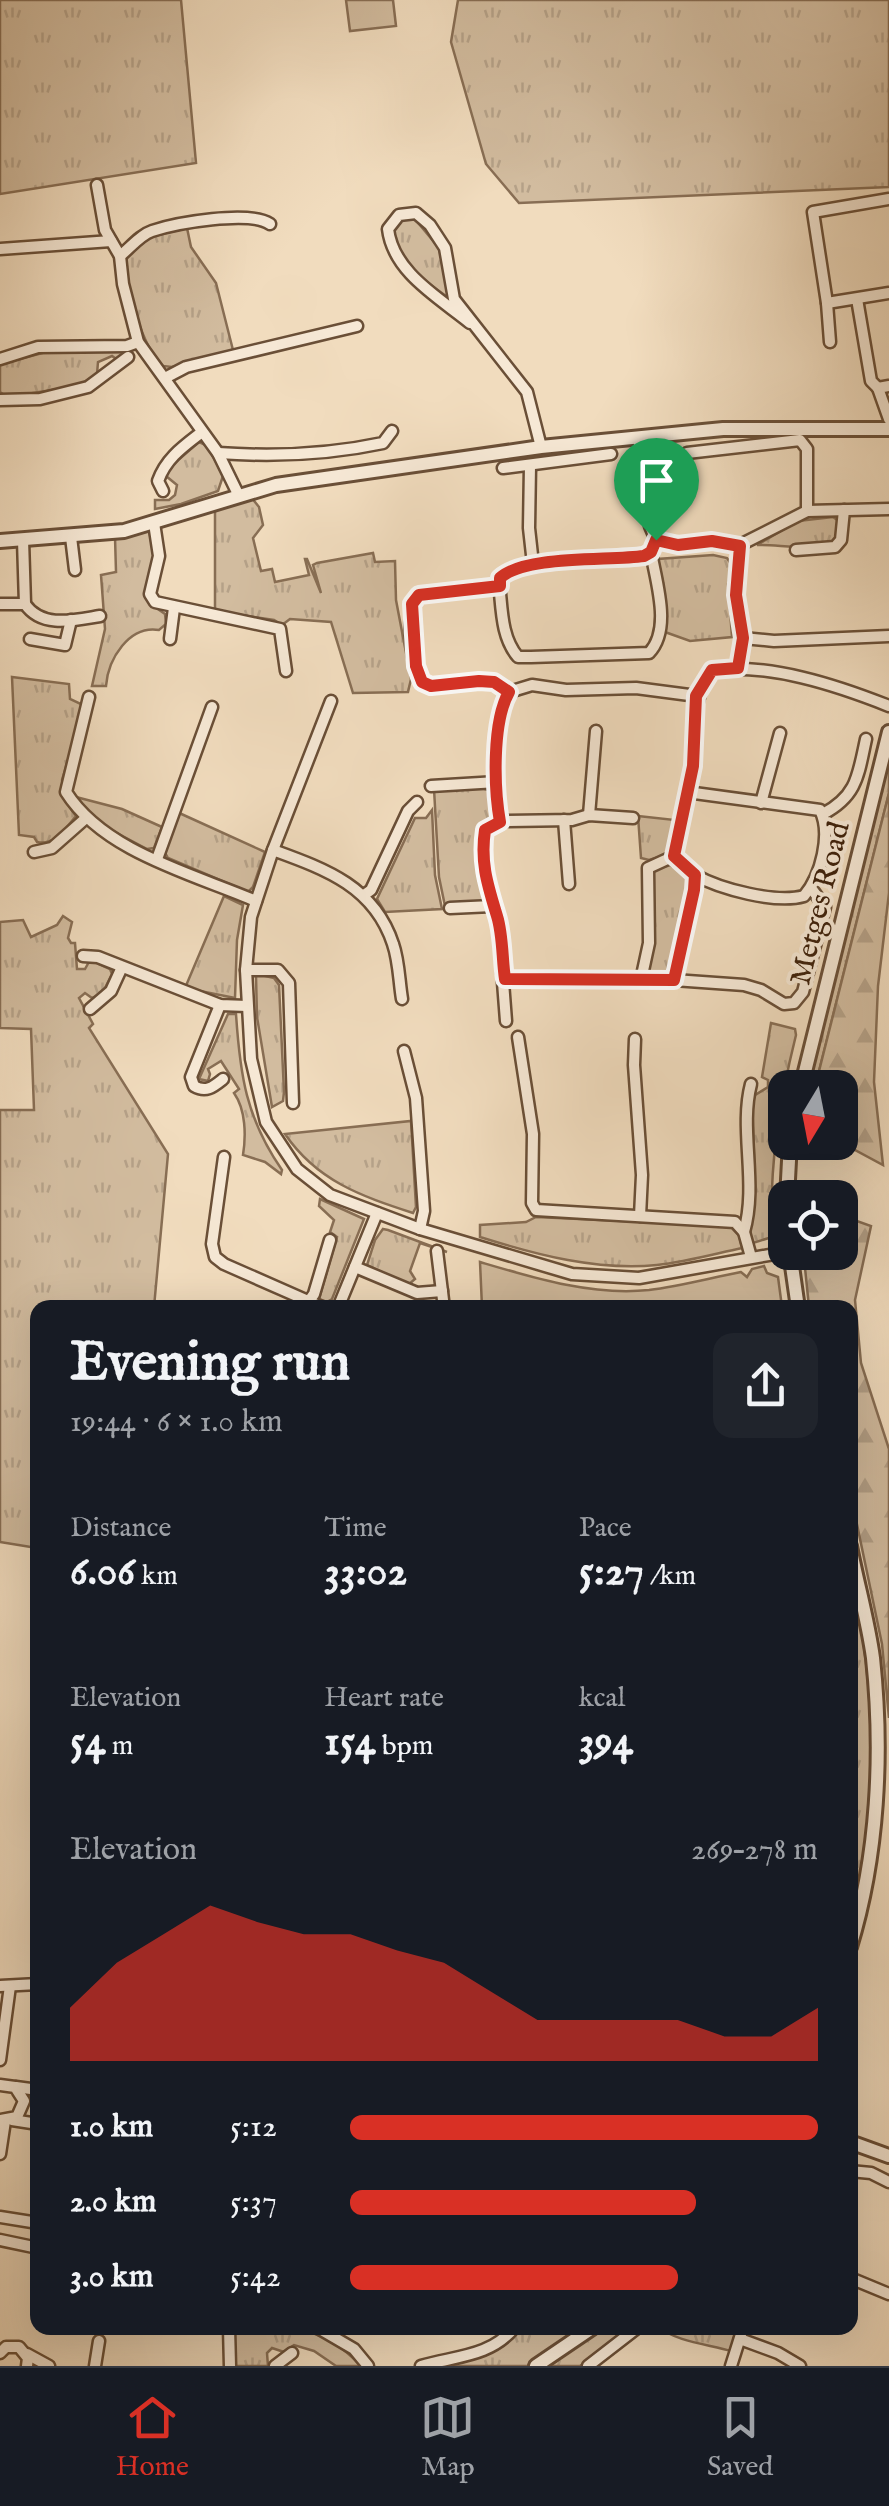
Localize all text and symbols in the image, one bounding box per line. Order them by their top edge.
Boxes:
pin [614,438,699,541]
icon: arrive [629,453,684,508]
street label: Metges Road [782,817,860,989]
north arrow [768,1070,858,1160]
map controls [768,1070,858,1270]
button: locate [768,1180,858,1270]
text: Evening run [70,1329,350,1399]
button: share [713,1333,818,1438]
text: 19:44 · 6 × 1.0 km [70,1402,283,1443]
text: Distance [70,1511,171,1546]
text: Time [324,1511,387,1546]
text: Pace [579,1511,632,1546]
text: 6.06 [70,1546,135,1599]
text: 33:02 [324,1546,407,1599]
text: 5:27 [579,1546,644,1599]
text: km [135,1559,178,1594]
text: /km [644,1559,696,1594]
text: Elevation [70,1681,181,1716]
text: Heart rate [324,1681,444,1716]
text: kcal [579,1681,625,1716]
text: 54 [70,1716,106,1769]
text: 154 [324,1716,376,1769]
text: 394 [579,1716,633,1769]
text: m [106,1729,133,1764]
text: bpm [376,1729,433,1764]
text: Elevation [70,1830,197,1871]
text: 269–278 m [691,1830,818,1871]
text: 1.0 km [70,2107,153,2148]
text: 5:12 [230,2107,277,2148]
text: 2.0 km [70,2182,156,2223]
text: 5:37 [230,2182,277,2223]
text: 3.0 km [70,2257,153,2298]
text: 5:42 [230,2257,281,2298]
tab: Home [116,2390,189,2485]
tab: Map [420,2390,475,2485]
tab: Saved [707,2390,773,2485]

